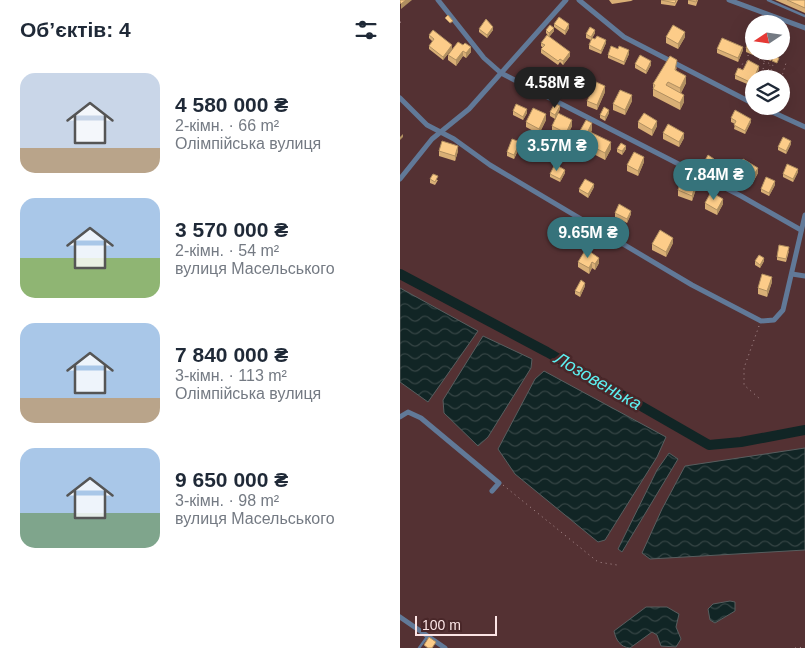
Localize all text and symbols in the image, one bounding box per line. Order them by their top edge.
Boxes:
north arrow [745,15,790,60]
map controls [745,15,790,115]
icon: filters [352,16,380,44]
text: Об’єктів: 4 [20,18,131,41]
pin: 4.58M ₴ [509,66,601,109]
button: layers [745,70,790,115]
text: 4.58M ₴ [525,74,585,91]
icon: home [60,93,120,153]
text: 4 580 000 ₴ [175,93,288,116]
text: 2-кімн. · 66 m² [175,117,279,134]
pin: 3.57M ₴ [511,130,603,172]
text: Олімпійська вулиця [175,135,321,152]
text: 3.57M ₴ [527,137,587,154]
pin: 7.84M ₴ [668,158,760,201]
text: 7.84M ₴ [684,166,744,183]
pin: 9.65M ₴ [542,216,634,259]
icon: home [60,218,120,278]
text: 3 570 000 ₴ [175,218,288,241]
text: 9.65M ₴ [558,224,618,241]
text: 2-кімн. · 54 m² [175,242,279,259]
text: вулиця Масельського [175,260,335,277]
icon: home [60,343,120,403]
text: 7 840 000 ₴ [175,343,288,366]
water label: Лозовенька [550,348,645,414]
text: 3-кімн. · 113 m² [175,367,287,384]
text: Олімпійська вулиця [175,385,321,402]
icon: home [60,468,120,528]
text: 9 650 000 ₴ [175,468,288,491]
text: 3-кімн. · 98 m² [175,492,279,509]
text: вулиця Масельського [175,510,335,527]
scale bar [415,613,498,636]
text: 100 m [422,617,461,633]

